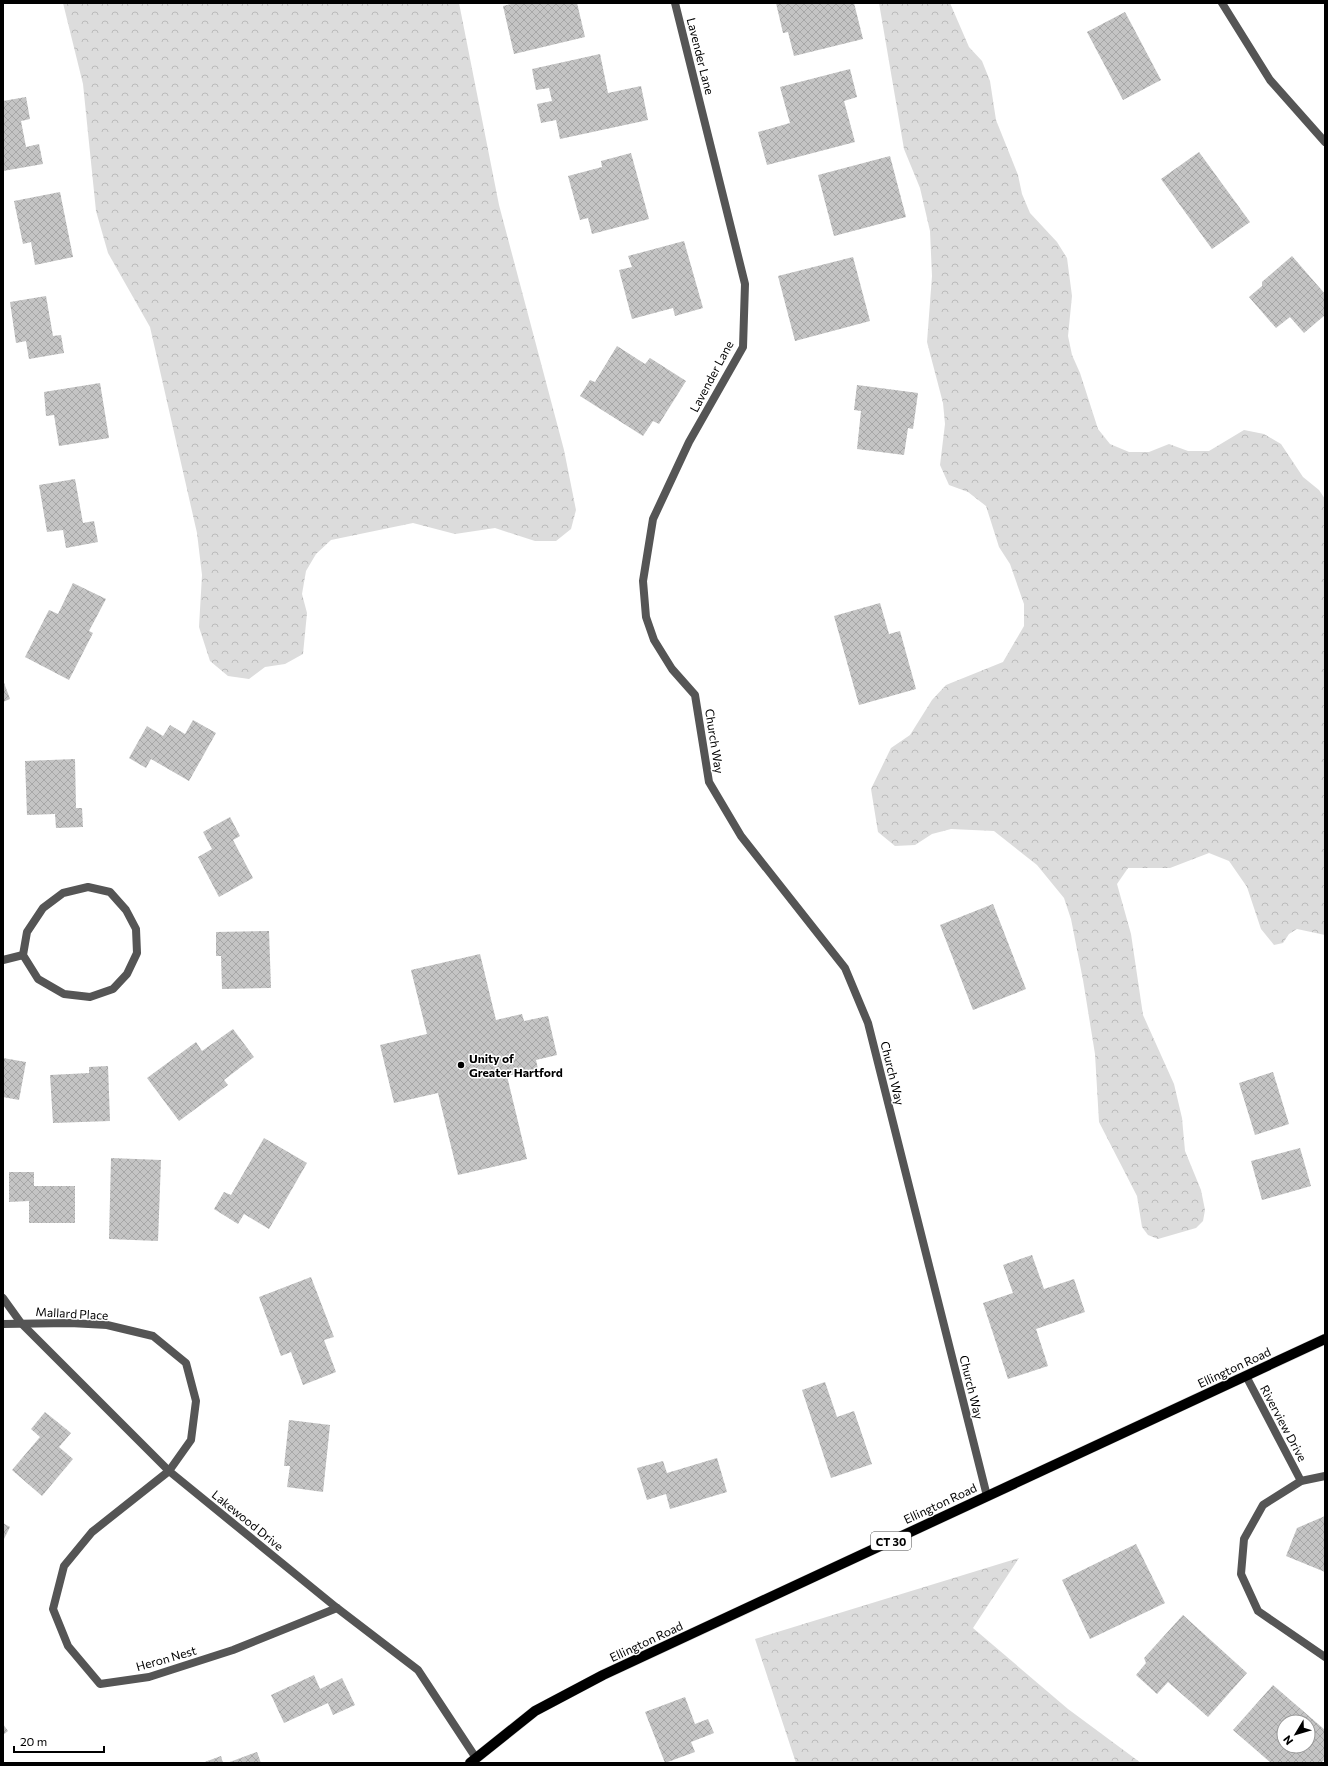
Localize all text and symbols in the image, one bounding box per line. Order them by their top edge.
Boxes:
street label: Lavender Lane [685,16,717,96]
street label: Lavender Lane [686,338,736,414]
street label: Church Way [703,708,727,774]
street label: Church Way [878,1040,908,1106]
place label: Unity of Greater Hartford [469,1051,563,1079]
marker: Unity of Greater Hartford [456,1060,466,1070]
street label: Mallard Place [35,1304,109,1322]
street label: Ellington Road [1195,1344,1273,1390]
street label: Church Way [957,1354,987,1420]
street label: Riverview Drive [1258,1382,1310,1464]
street label: Ellington Road [901,1480,979,1526]
street label: Lakewood Drive [210,1487,286,1553]
road number: CT 30 [871,1532,911,1550]
street label: Ellington Road [607,1618,685,1664]
street label: Heron Nest [134,1643,198,1673]
north arrow [1276,1714,1316,1754]
scale bar [14,1728,104,1754]
text: N [1280,1733,1295,1748]
text: 20 m [20,1734,47,1748]

